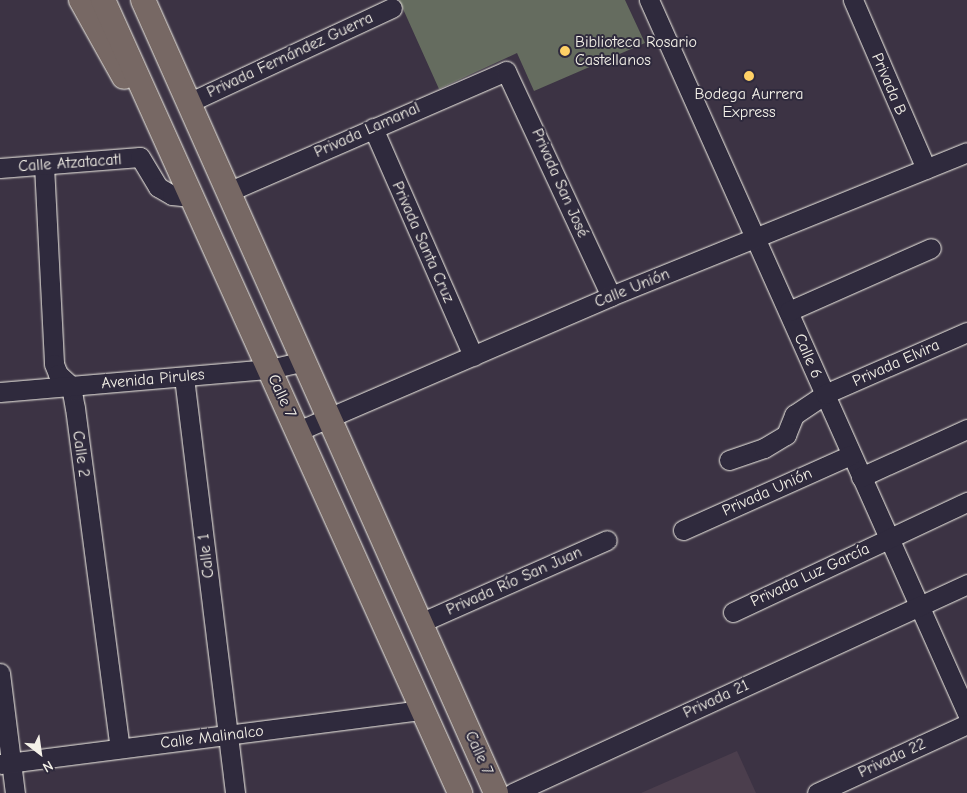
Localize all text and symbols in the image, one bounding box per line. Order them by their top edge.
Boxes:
street label: Privada Fernández Guerra [204,8,376,102]
place label: Biblioteca Rosario Castellanos [575,32,697,70]
marker: Biblioteca Rosario Castellanos [559,45,571,57]
street label: Privada B [867,50,911,118]
marker: Bodega Aurrera Express [743,70,755,82]
place label: Bodega Aurrera Express [694,84,804,122]
street label: Privada Lamanal [311,98,423,162]
street label: Privada San José [527,126,593,240]
street label: Calle Atzatacatl [18,150,122,176]
street label: Privada Santa Cruz [388,178,458,306]
street label: Calle Unión [592,264,672,312]
street label: Calle 6 [790,331,826,381]
street label: Privada Elvira [849,335,943,391]
street label: Avenida Pirules [101,365,205,393]
street label: Calle 7 [264,371,300,421]
street label: Calle 2 [68,429,94,479]
street label: Privada Unión [719,464,815,520]
street label: Calle 1 [194,533,218,579]
street label: Privada Luz García [747,539,873,611]
street label: Privada Río San Juan [443,542,585,620]
street label: Privada 21 [680,675,752,723]
street label: Calle Malinalco [159,721,265,753]
north arrow [15,728,65,778]
street label: Calle 7 [461,728,497,778]
street label: Privada 22 [855,734,929,782]
text: N [40,757,56,776]

